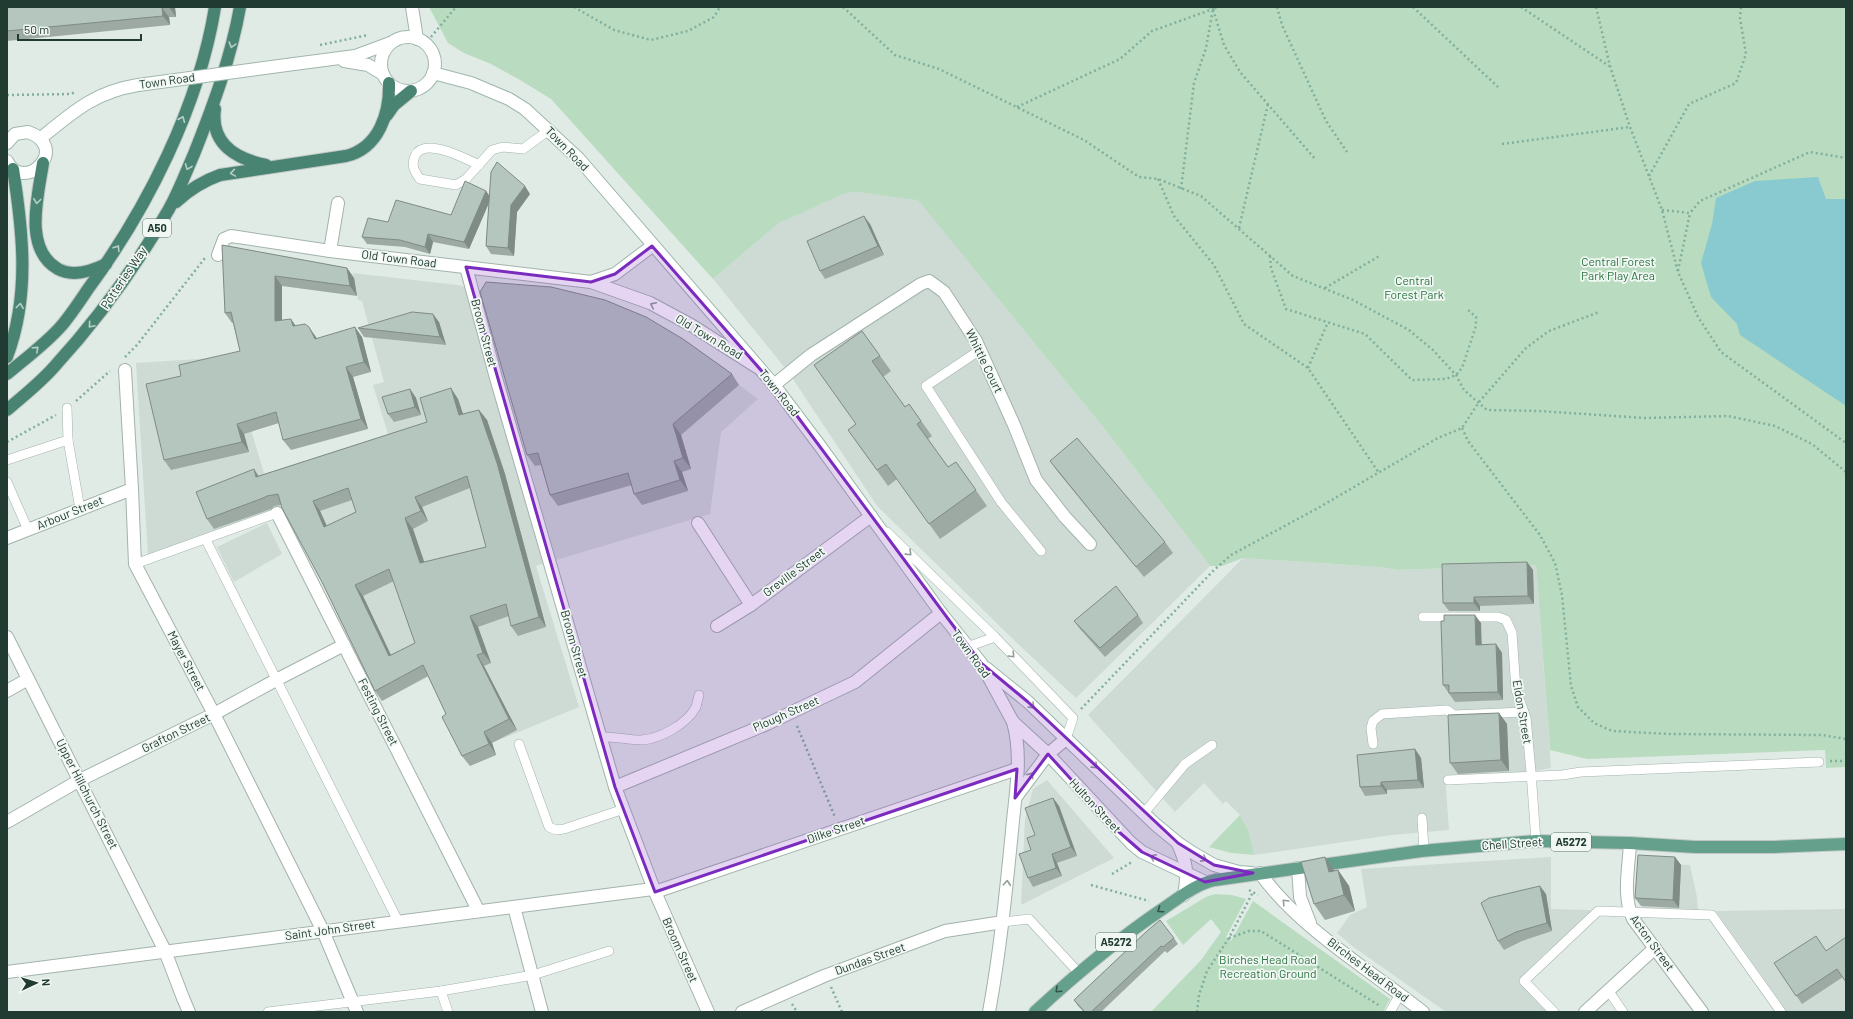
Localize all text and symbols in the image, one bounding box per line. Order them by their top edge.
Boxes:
scale bar [18,16,141,42]
text: 50 m [24,22,49,36]
one-way arrow [228,41,237,48]
street label: Town Road [138,69,196,91]
one-way arrow [177,116,185,124]
street label: Town Road [543,123,592,173]
one-way arrow [185,163,193,171]
one-way arrow [230,168,236,176]
one-way arrow [33,198,42,204]
road number: A50 [143,219,171,237]
street label: Potteries Way [97,243,149,311]
one-way arrow [112,245,119,252]
street label: Old Town Road [361,246,437,270]
park label: Central Forest Park Play Area [1581,254,1655,282]
park label: Central Forest Park [1384,273,1444,301]
street label: Broom Street [469,297,501,368]
one-way arrow [650,302,657,310]
one-way arrow [15,303,24,309]
street label: Old Town Road [674,311,745,362]
one-way arrow [88,320,95,328]
street label: Whittle Court [963,326,1006,395]
one-way arrow [32,346,39,353]
street label: Town Road [757,366,803,419]
street label: Arbour Street [34,492,105,532]
street label: Greville Street [760,543,827,599]
one-way arrow [904,548,912,555]
street label: Broom Street [559,608,591,679]
street label: Town Road [950,627,994,680]
street label: Mayer Street [165,628,209,693]
one-way arrow [1007,650,1014,658]
street label: Festing Street [356,675,402,748]
street label: Eldon Street [1510,679,1536,745]
street label: Plough Street [750,692,821,734]
one-way arrow [1027,701,1035,709]
street label: Grafton Street [139,709,212,755]
street label: Upper Hillchurch Street [54,736,122,851]
one-way arrow [1090,761,1097,768]
one-way arrow [1026,773,1033,780]
street label: Hulton Street [1067,775,1125,835]
street label: Dilke Street [805,813,867,846]
road number: A5272 [1551,833,1591,851]
street label: Chell Street [1481,834,1543,852]
one-way arrow [1149,854,1157,862]
one-way arrow [1199,854,1207,862]
one-way arrow [1002,880,1011,886]
one-way arrow [1282,899,1290,907]
one-way arrow [1157,906,1164,913]
street label: Acton Street [1628,912,1678,973]
street label: Broom Street [660,915,702,984]
street label: Saint John Street [284,916,376,942]
road number: A5272 [1096,933,1136,951]
street label: Birches Head Road [1325,934,1412,1004]
street label: Dundas Street [833,939,907,977]
park label: Birches Head Road Recreation Ground [1219,952,1317,980]
north arrow [16,963,56,1003]
text: N [40,978,53,986]
one-way arrow [1055,986,1063,993]

